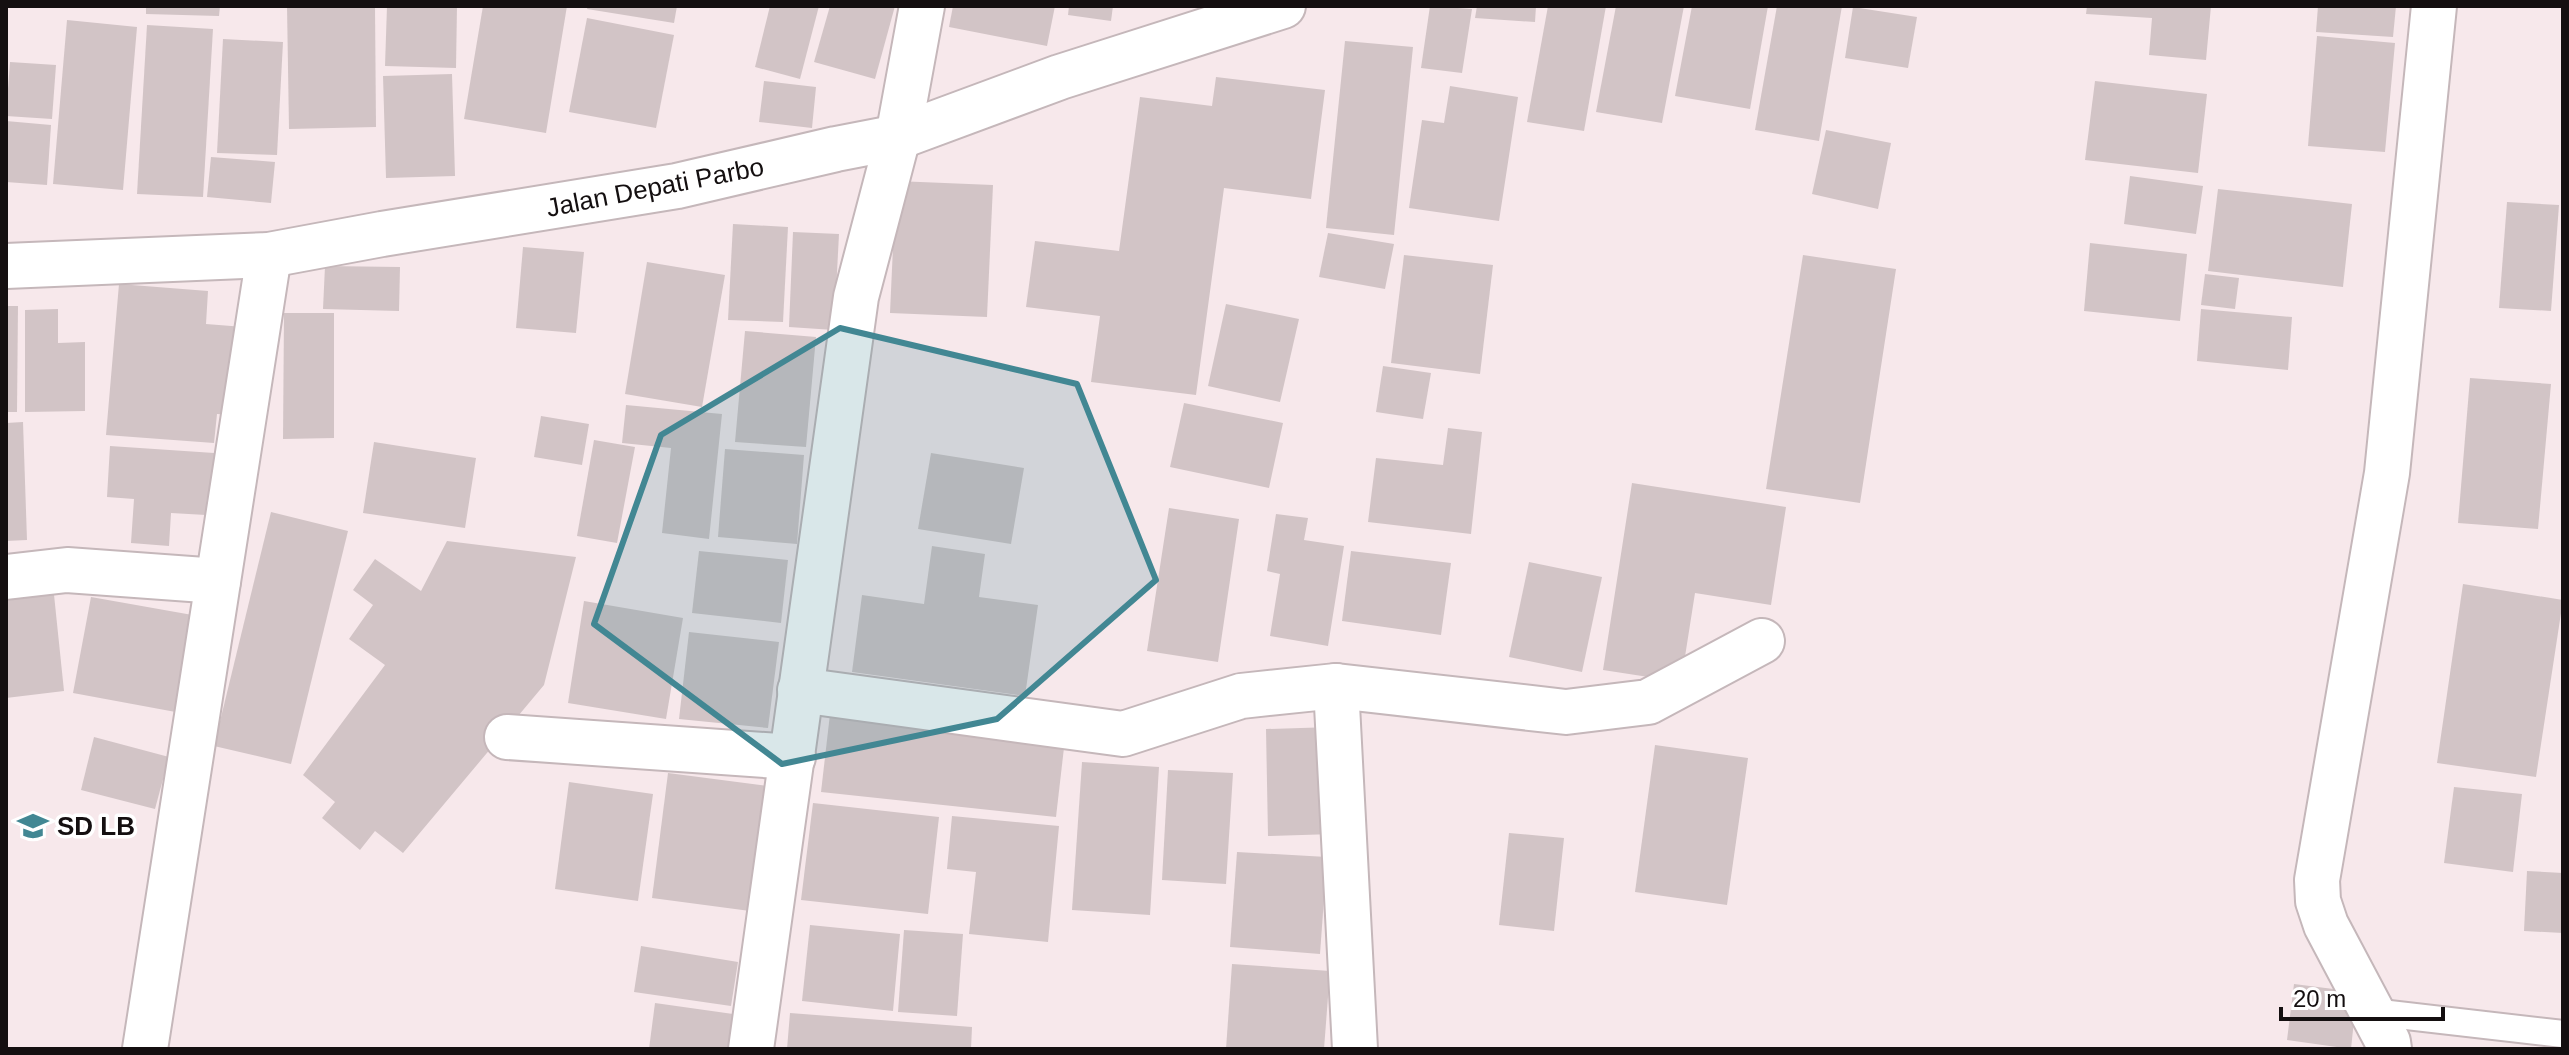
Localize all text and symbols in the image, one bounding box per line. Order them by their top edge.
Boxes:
street label: Jalan Depati Parbo [544,151,766,223]
school or university icon: SD LB [16,809,50,843]
place label: SD LB [57,811,135,841]
scale bar [2281,971,2443,1021]
text: 20 m [2293,985,2346,1012]

